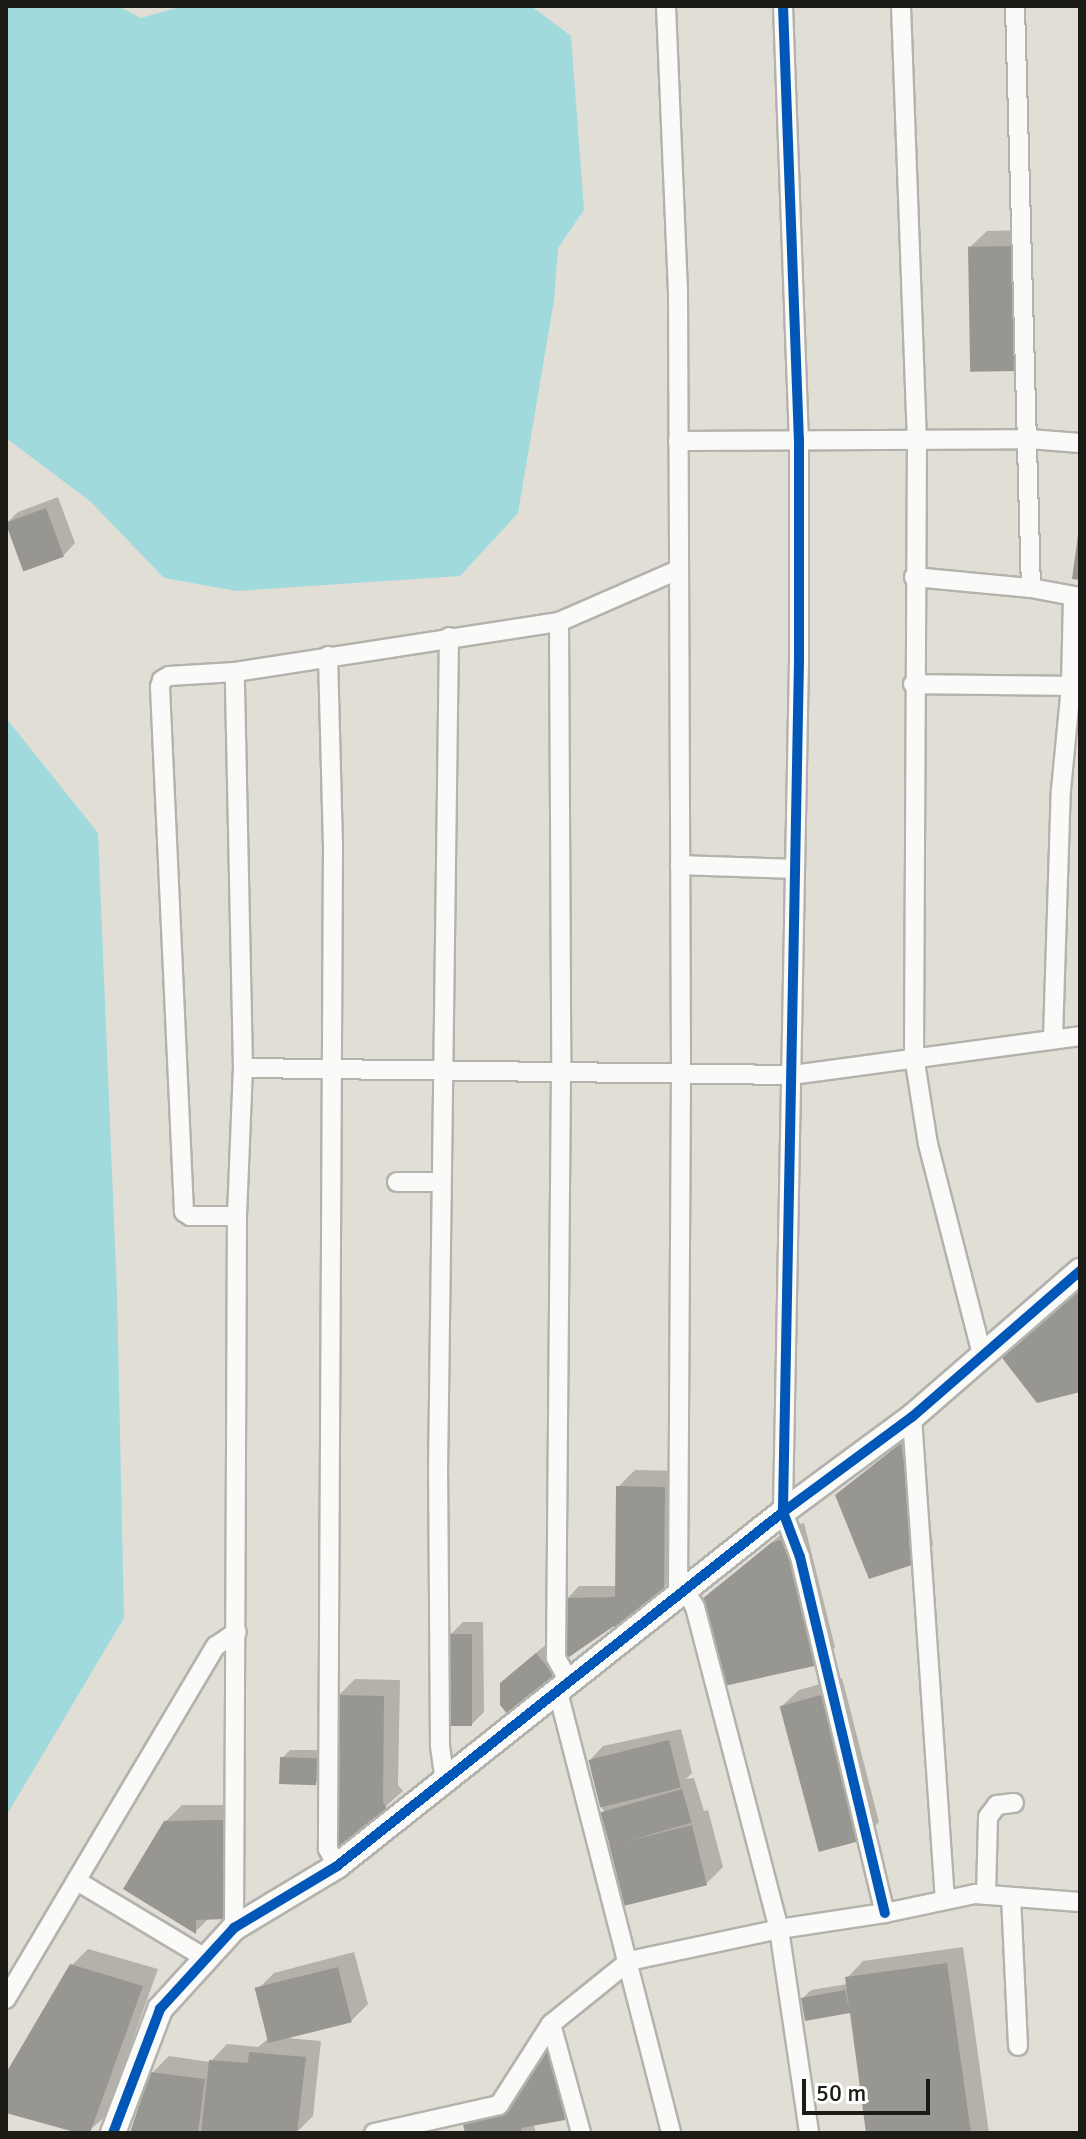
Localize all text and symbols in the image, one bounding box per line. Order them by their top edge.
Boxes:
scale bar [806,2063,934,2113]
text: 50 m [816,2078,866,2108]

